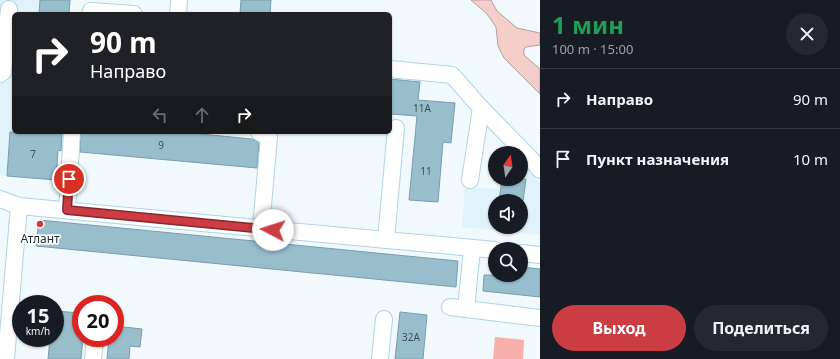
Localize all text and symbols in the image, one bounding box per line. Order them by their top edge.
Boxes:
text: 1 мин [552,8,624,41]
button: close [786,13,828,55]
text: 90 m [90,23,157,61]
icon: right [24,28,76,80]
text: 100 m · 15:00 [552,40,633,58]
text: Направо [90,59,166,83]
icon: right [552,88,574,110]
text: Направо [586,89,653,109]
text: 90 m [793,89,828,109]
house number: 11А [413,101,432,115]
icon: left [149,104,171,126]
icon: ahead [191,104,213,126]
icon: right [233,104,255,126]
house number: 9 [158,138,164,152]
north arrow [488,146,528,186]
map controls [488,146,528,282]
house number: 7 [30,147,36,161]
icon: arrive [552,148,574,170]
text: Пункт назначения [586,149,729,169]
text: 10 m [793,149,828,169]
pin [52,162,86,196]
house number: 11 [420,164,432,178]
icon: arrive [58,168,80,190]
button: sound [488,194,528,234]
position arrow [252,209,294,251]
marker: Атлант [35,219,45,229]
place label: Атлант [20,230,60,247]
button: search [488,242,528,282]
speed limit sign: 20 [72,295,124,347]
text: 15 [27,302,49,329]
button: Выход [552,305,686,351]
button: Поделиться [694,305,828,351]
text: km/h [26,324,50,338]
house number: 32А [402,330,421,344]

